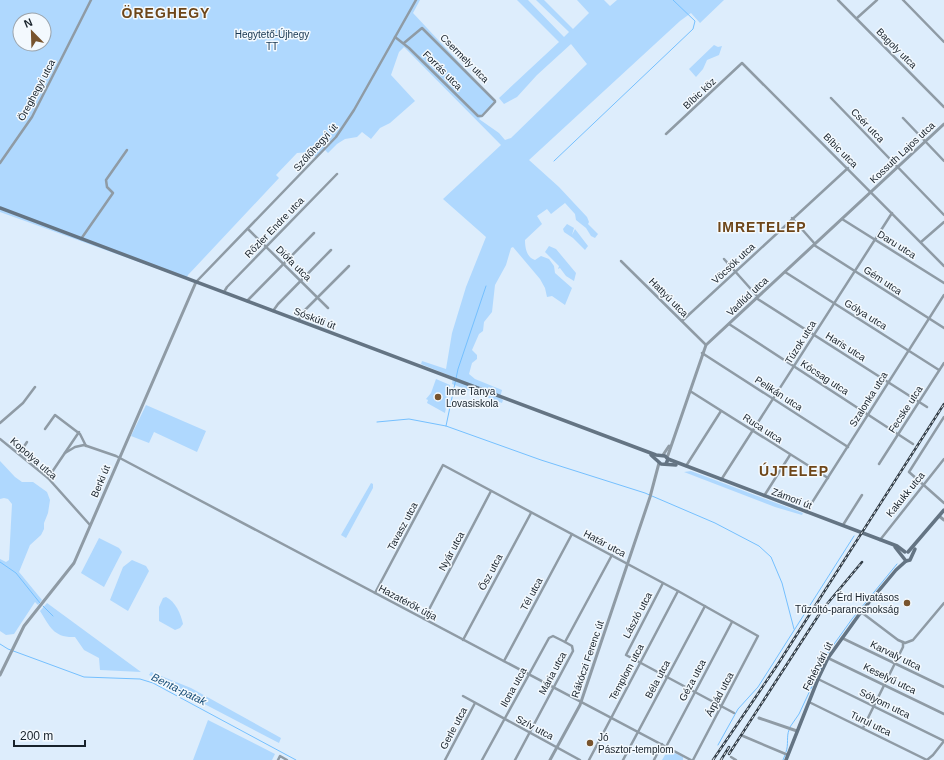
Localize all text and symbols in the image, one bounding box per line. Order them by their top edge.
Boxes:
district label: ÖREGHEGY [122,5,210,21]
north arrow [12,12,52,52]
text: N [22,16,34,30]
street label: Bagoly utca [874,26,919,71]
park label: Hegytető-Újhegy TT [235,28,309,52]
street label: Csermely utca [438,32,491,85]
street label: Forrás utca [421,49,465,92]
street label: Öreghegyi utca [16,57,57,123]
street label: Bíbic köz [681,76,718,111]
street label: Csér utca [849,106,887,145]
street label: Kossuth Lajos utca [868,119,937,185]
street label: Szőlőhegyi út [291,121,340,173]
street label: Bíbic utca [821,131,860,170]
street label: Rőzler Endre utca [243,194,306,260]
district label: IMRETELEP [717,219,807,235]
street label: Daru utca [875,228,918,261]
street label: Vöcsök utca [710,240,757,286]
street label: Diófa utca [274,244,314,283]
street label: Gém utca [862,264,904,297]
street label: Vadlúd utca [725,274,770,318]
street label: Hattyú utca [647,276,691,319]
street label: Gólya utca [843,297,889,332]
street label: Sóskúti út [292,305,337,332]
street label: Túzok utca [783,318,818,366]
street label: Haris utca [824,330,868,363]
street label: Kócsag utca [799,358,851,397]
street label: Szalonka utca [847,369,890,429]
street label: Pelikán utca [753,374,805,413]
street label: Fecske utca [886,383,925,435]
place label: Imre Tanya Lovasiskola [446,386,499,409]
marker: Imre Tanya Lovasiskola [433,392,443,402]
street label: Ruca utca [741,412,785,446]
street label: Kopolya utca [8,435,59,482]
district label: ÚJTELEP [759,462,829,479]
street label: Berki út [89,463,112,499]
street label: Kakukk utca [884,469,927,519]
street label: Zámori út [770,486,814,511]
street label: Tavasz utca [385,500,420,552]
street label: Határ utca [582,528,628,559]
street label: Nyár utca [437,529,467,573]
street label: Ősz utca [475,551,505,592]
street label: Tél utca [518,576,545,613]
street label: Hazatérők útja [377,582,439,623]
street label: László utca [621,590,654,640]
place label: Érd Hivatásos Tűzoltó-parancsnokság [795,591,899,615]
marker: Érd Hivatásos Tűzoltó-parancsnokság [902,598,912,608]
street label: Rákóczi Ferenc út [569,619,606,699]
street label: Karvaly utca [869,638,923,673]
street label: Fehérvári út [800,640,835,692]
street label: Templom utca [607,642,646,702]
street label: Mária utca [537,650,568,696]
street label: Géza utca [677,657,708,703]
street label: Béla utca [643,658,672,700]
street label: Keselyű utca [862,661,918,696]
street label: Ilona utca [498,665,529,709]
street label: Árpád utca [702,669,736,718]
water label: Benta-patak [150,671,209,708]
street label: Sólyom utca [858,686,912,721]
street label: Gerle utca [438,705,469,751]
street label: Turul utca [849,709,893,738]
street label: Szív utca [514,713,556,742]
scale bar [14,722,85,748]
text: 200 m [20,729,53,743]
place label: Jó Pásztor-templom [598,732,674,755]
marker: Jó Pásztor-templom [585,738,595,748]

